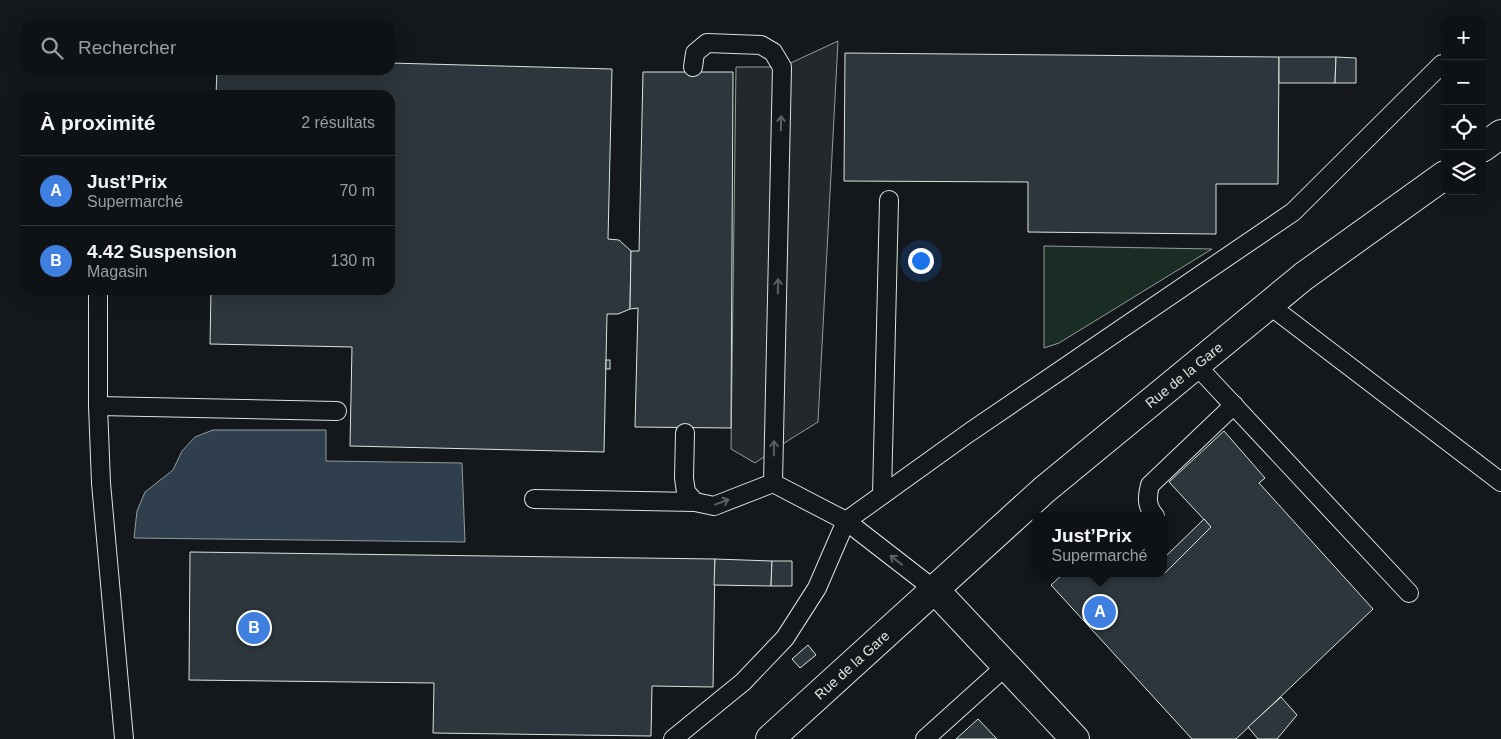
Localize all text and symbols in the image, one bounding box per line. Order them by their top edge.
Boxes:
map controls [1441,15,1486,195]
button: + [1441,15,1486,60]
search box [20,20,395,75]
icon: search [38,34,66,62]
text: Rechercher [78,37,176,58]
button: − [1441,60,1486,105]
button: locate [1441,105,1486,150]
text: À proximité [40,111,156,134]
text: 2 résultats [301,114,375,131]
one-way arrow [776,116,786,132]
button: layers [1441,150,1486,195]
text: Just’Prix [87,171,167,192]
text: A [50,182,62,199]
text: 70 m [339,182,375,199]
text: Supermarché [87,193,183,210]
text: 4.42 Suspension [87,241,237,262]
your location [908,248,934,274]
text: B [50,252,62,269]
text: 130 m [331,252,375,269]
text: Magasin [87,263,147,280]
one-way arrow [773,278,782,294]
street label: Rue de la Gare [1142,339,1226,411]
one-way arrow [769,440,779,456]
one-way arrow [714,497,729,506]
popup [1032,512,1167,577]
text: Just’Prix [1051,525,1132,546]
text: Supermarché [1051,547,1148,564]
one-way arrow [889,555,903,565]
pin: A [1084,593,1116,631]
pin: B [238,609,270,647]
street label: Rue de la Gare [811,627,893,703]

